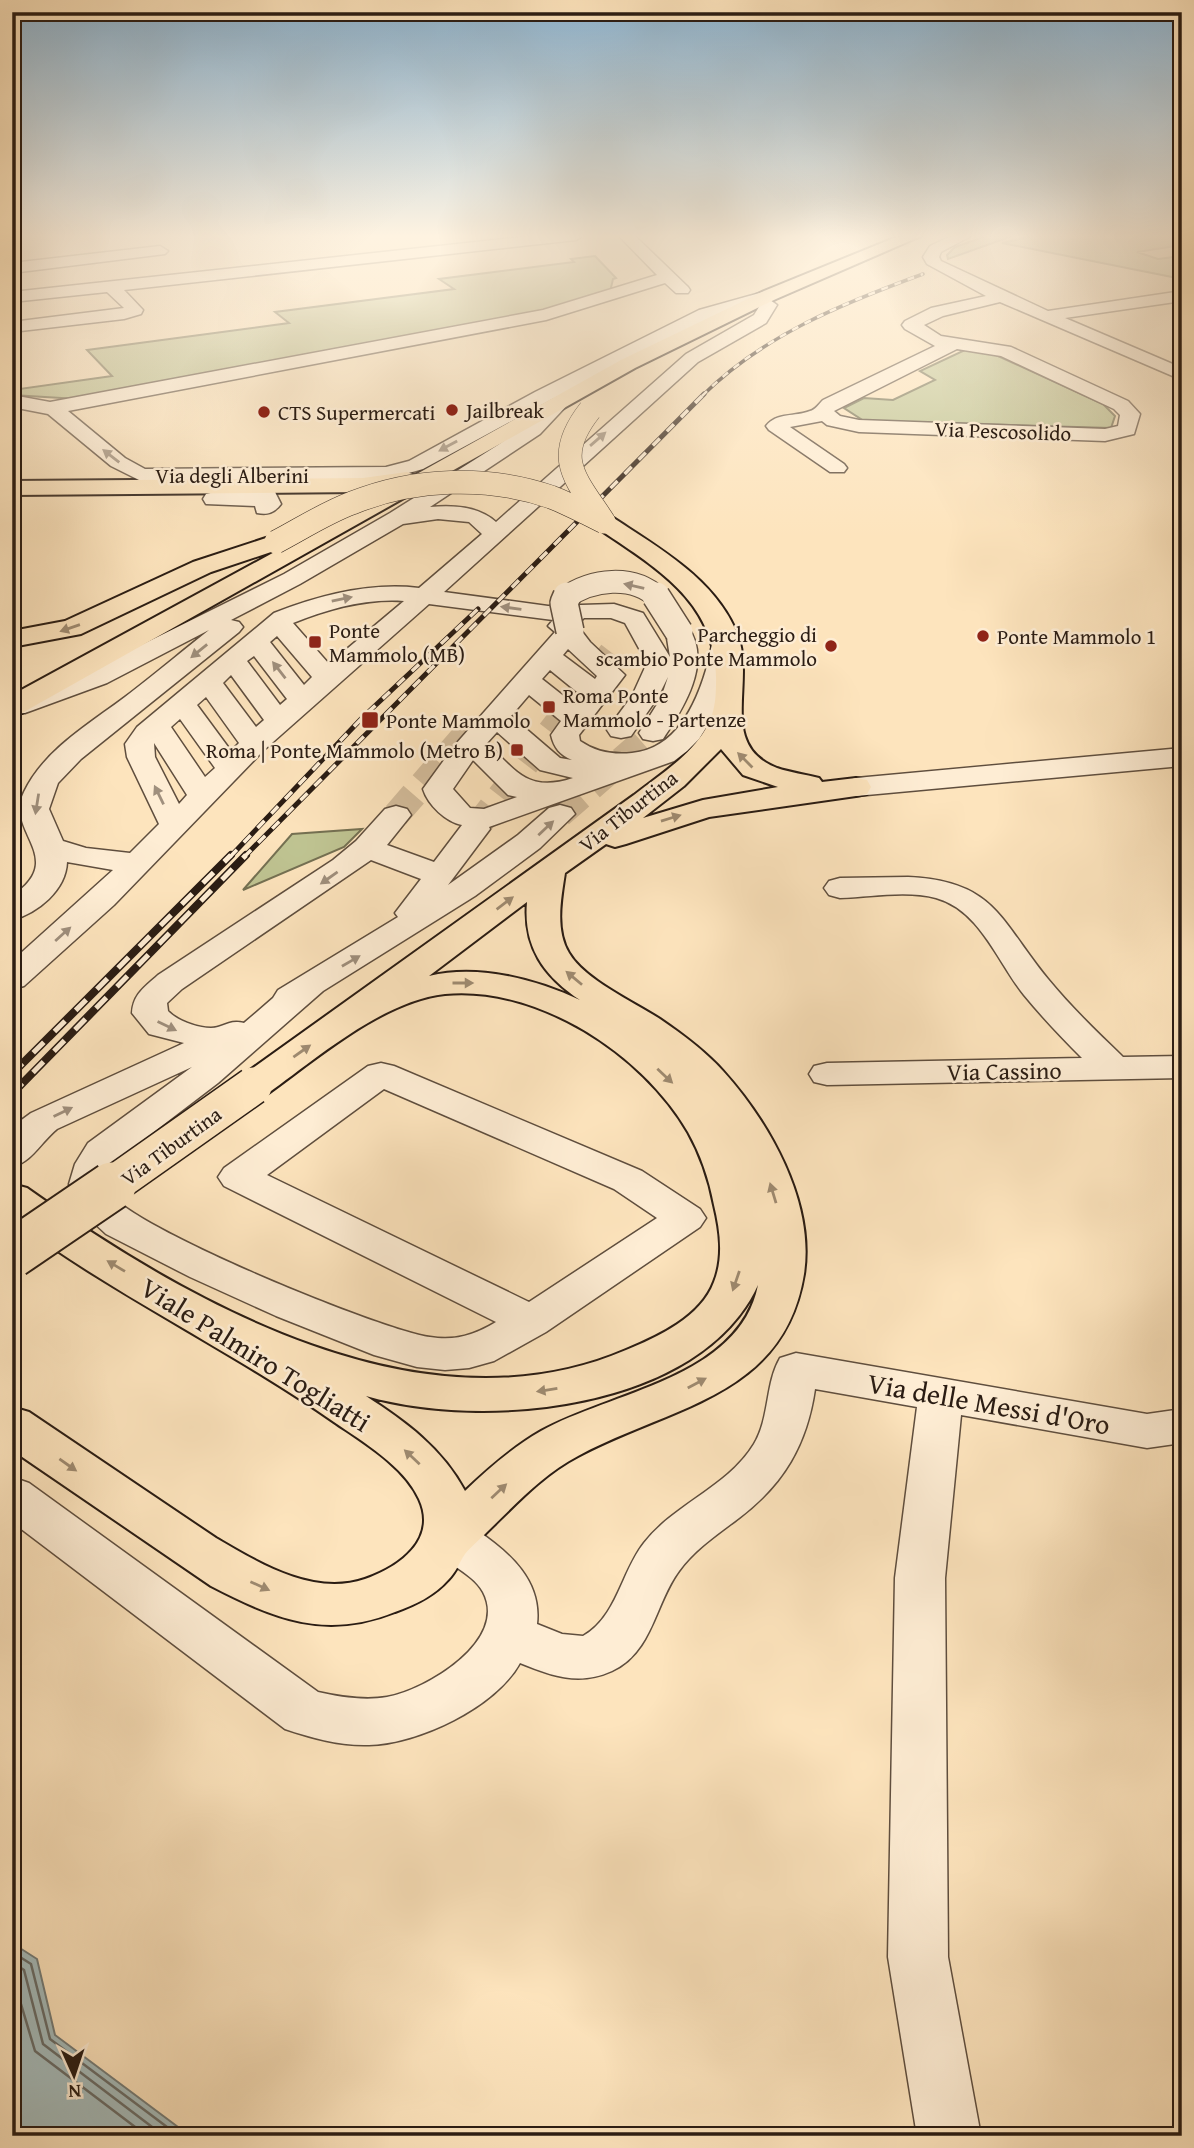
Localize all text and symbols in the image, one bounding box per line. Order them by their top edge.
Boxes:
place label: Jailbreak [463,395,544,426]
place label: CTS Supermercati [278,397,436,428]
marker: Jailbreak [444,402,460,418]
marker: CTS Supermercati [256,404,272,420]
street label: Via Pescosolido [934,413,1072,449]
one-way arrow [590,432,607,447]
one-way arrow [439,440,458,452]
one-way arrow [102,449,120,463]
street label: Via degli Alberini [155,460,309,491]
one-way arrow [622,580,644,591]
one-way arrow [331,594,353,605]
one-way arrow [500,602,522,613]
place label: Ponte Mammolo (MB) [329,615,465,670]
place label: Parcheggio di scambio Ponte Mammolo [596,619,817,674]
place label: Ponte Mammolo 1 [997,621,1156,652]
one-way arrow [60,624,81,634]
marker: Ponte Mammolo 1 [975,628,991,644]
marker: Ponte Mammolo (MB) [307,634,323,650]
marker: Parcheggio di scambio Ponte Mammolo [823,638,839,654]
one-way arrow [191,643,208,658]
one-way arrow [272,662,287,679]
place label: Roma Ponte Mammolo - Partenze [563,680,746,735]
marker: Roma Ponte Mammolo - Partenze [541,699,557,715]
place label: Ponte Mammolo [386,705,530,736]
marker: Ponte Mammolo [360,710,380,730]
place label: Roma | Ponte Mammolo (Metro B) [206,735,503,766]
marker: Roma | Ponte Mammolo (Metro B) [509,742,525,758]
one-way arrow [736,752,753,769]
street label: Via Tiburtina [572,762,684,859]
one-way arrow [153,785,164,805]
one-way arrow [31,793,42,815]
one-way arrow [661,812,682,823]
one-way arrow [537,820,554,836]
one-way arrow [319,871,338,884]
one-way arrow [496,896,514,910]
one-way arrow [54,926,72,942]
one-way arrow [341,955,360,967]
one-way arrow [565,971,582,986]
one-way arrow [452,977,474,989]
one-way arrow [156,1020,177,1032]
one-way arrow [293,1044,311,1058]
street label: Via Cassino [946,1052,1062,1090]
one-way arrow [656,1068,674,1084]
street label: Via Tiburtina [114,1099,228,1193]
one-way arrow [53,1106,73,1117]
one-way arrow [768,1182,778,1203]
one-way arrow [106,1260,125,1273]
street label: Viale Palmiro Togliatti [133,1267,379,1442]
one-way arrow [730,1271,741,1292]
street label: Via delle Messi d'Oro [864,1361,1114,1445]
one-way arrow [687,1377,707,1388]
one-way arrow [536,1385,558,1396]
one-way arrow [404,1449,421,1465]
one-way arrow [58,1458,78,1471]
one-way arrow [490,1483,507,1499]
one-way arrow [249,1581,270,1592]
north arrow [38,2039,108,2110]
text: N [68,2078,82,2106]

